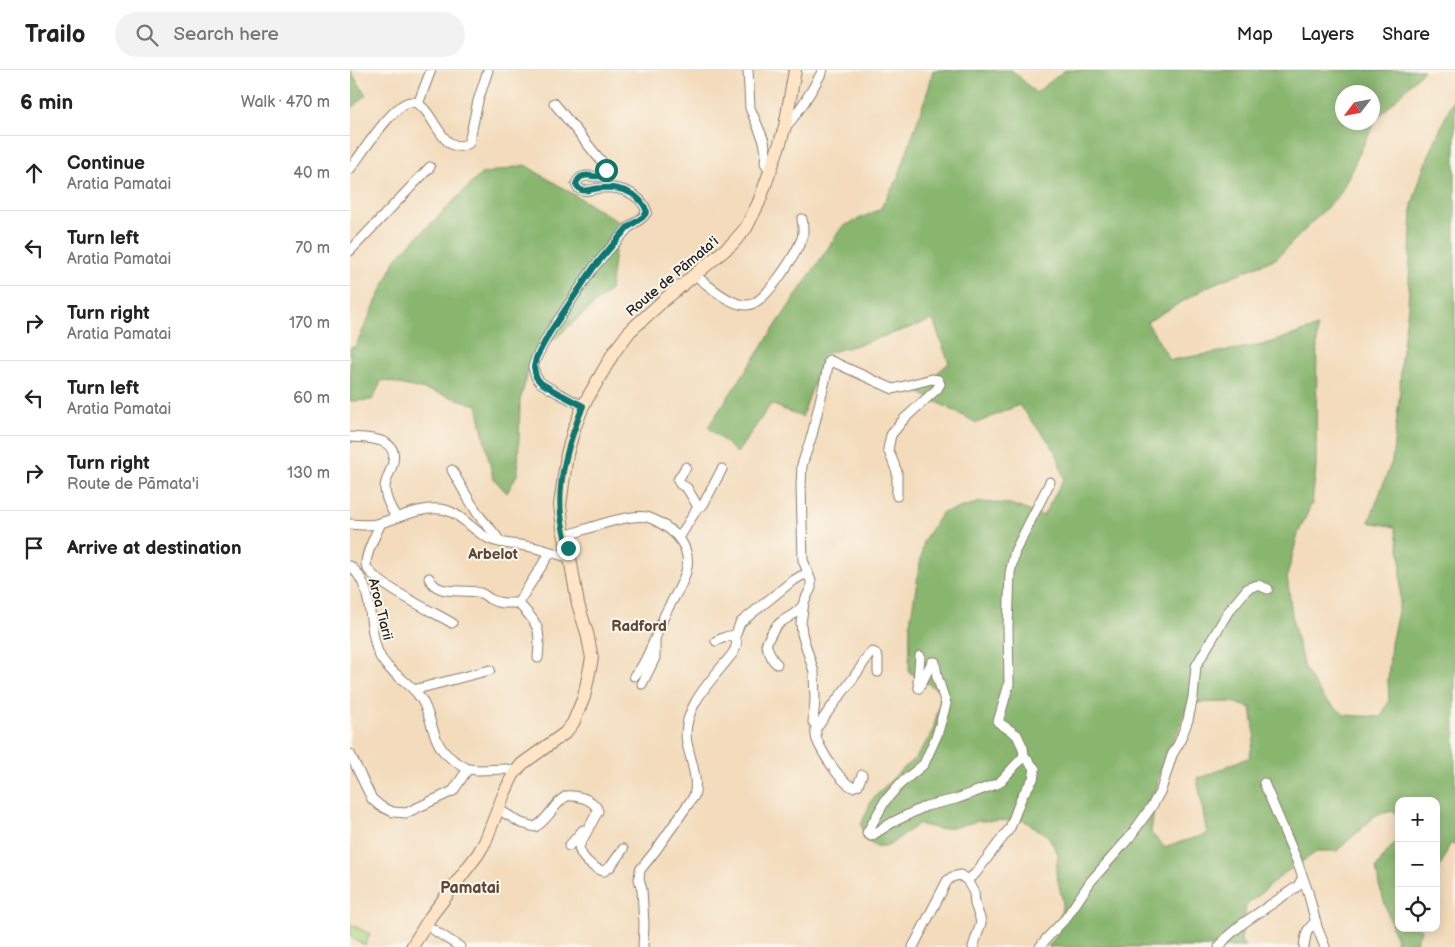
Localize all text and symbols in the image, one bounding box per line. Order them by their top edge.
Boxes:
search box [115,12,465,57]
text: Trailo [25,20,85,49]
icon: search [133,21,161,49]
text: Search here [173,23,279,46]
text: Map [1237,24,1273,45]
text: Layers [1301,24,1354,45]
text: Share [1382,24,1430,45]
north arrow [1335,85,1380,130]
text: 6 min [20,90,73,115]
text: Walk · 470 m [241,93,330,112]
text: Continue [67,152,145,175]
icon: ahead [20,159,48,187]
route start [595,159,618,182]
text: 40 m [293,164,330,183]
text: Aratia Pamatai [67,175,171,194]
text: Turn left [67,227,139,250]
street label: Route de Pāmata'i [623,233,722,320]
icon: left [20,234,48,262]
text: 70 m [295,239,330,258]
text: Aratia Pamatai [67,250,171,269]
text: Turn right [67,302,150,325]
icon: right [20,309,48,337]
text: 170 m [289,314,330,333]
text: Aratia Pamatai [67,325,171,344]
text: Turn left [67,377,139,400]
icon: left [20,384,48,412]
text: 60 m [293,389,330,408]
text: Aratia Pamatai [67,400,171,419]
text: Turn right [67,452,150,475]
icon: right [20,459,48,487]
text: 130 m [287,464,330,483]
text: Route de Pāmata'i [67,475,199,494]
icon: arrive [20,534,48,562]
text: Arrive at destination [67,537,242,560]
route end [557,537,580,560]
district label: Arbelot [467,545,518,564]
street label: Aroa Tiarii [365,576,396,642]
district label: Radford [611,617,667,636]
map controls [1395,797,1440,932]
button: + [1395,797,1440,842]
button: − [1395,842,1440,887]
district label: Pamatai [440,879,500,898]
button: locate [1395,887,1440,932]

